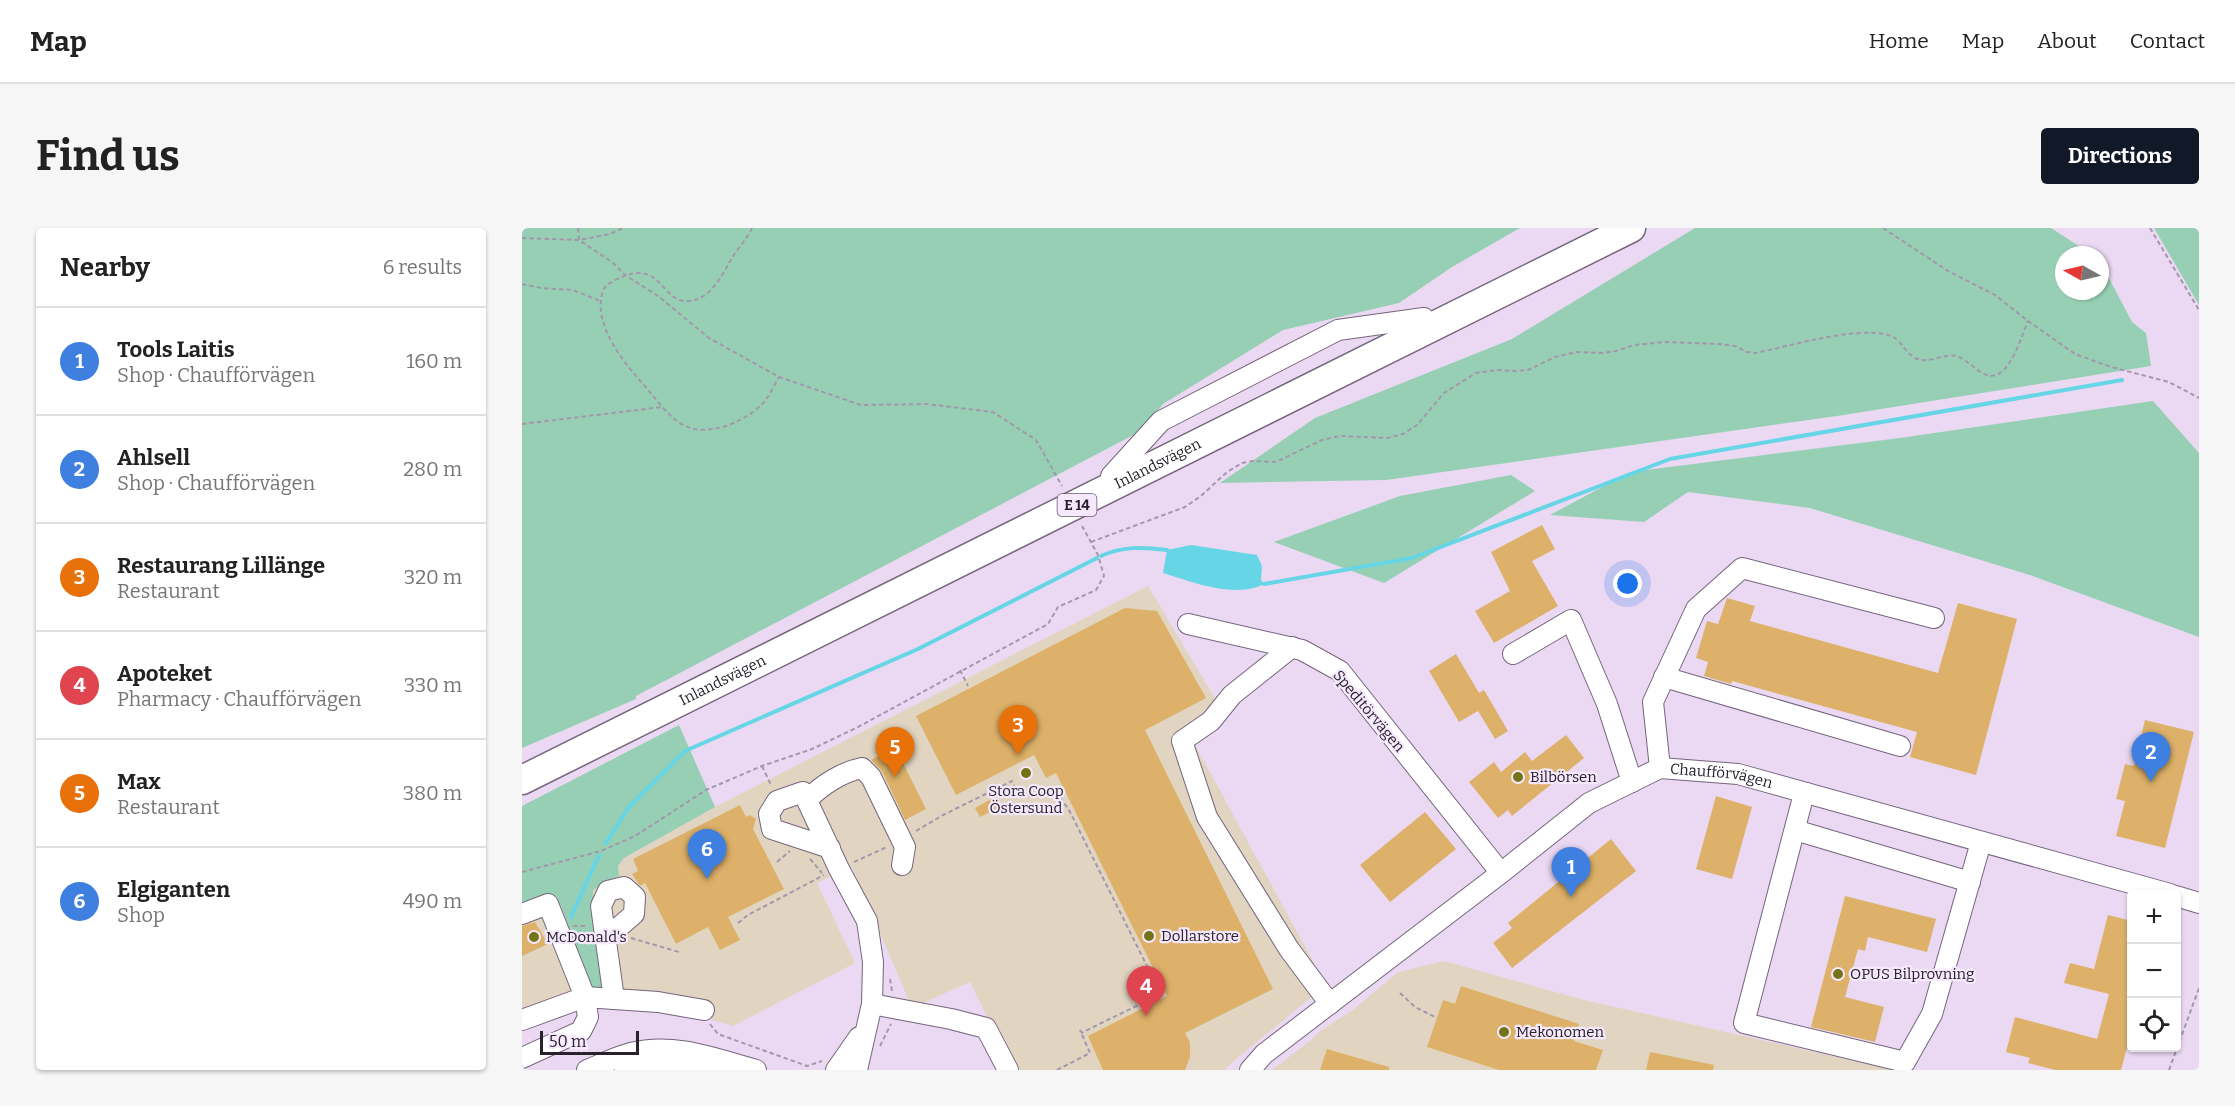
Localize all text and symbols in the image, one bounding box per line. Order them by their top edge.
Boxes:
text: Map [30,25,87,58]
text: Home [1869,28,1929,54]
text: Map [1962,28,2004,54]
text: About [2037,28,2097,54]
text: Contact [2130,28,2205,54]
button: Directions [2041,128,2199,184]
text: Find us [36,131,180,181]
north arrow [2055,246,2109,300]
text: Nearby [60,252,150,283]
text: 6 results [383,255,462,279]
text: Tools Laitis [117,336,235,363]
text: 1 [75,349,84,373]
text: 160 m [406,349,462,373]
text: Shop · Chaufförvägen [117,363,315,387]
street label: Inlandsvägen [1111,434,1204,493]
text: Ahlsell [117,444,190,471]
text: 2 [74,457,85,481]
text: 280 m [403,457,462,481]
text: Shop · Chaufförvägen [117,471,315,495]
road number: E 14 [1058,494,1096,516]
text: Restaurang Lillänge [117,552,325,579]
text: 3 [74,565,85,589]
text: 320 m [404,565,462,589]
your location [1613,569,1642,598]
text: Restaurant [117,579,220,603]
street label: Inlandsvägen [676,651,769,709]
text: Apoteket [117,660,212,687]
street label: Speditörvägen [1330,666,1409,756]
text: 4 [73,673,86,697]
text: 330 m [404,673,462,697]
text: Pharmacy · Chaufförvägen [117,687,361,711]
pin: 3 [998,706,1038,755]
pin: 5 [876,728,914,777]
pin: 2 [2132,732,2170,782]
street label: Chaufförvägen [1669,760,1775,792]
marker: Stora Coop Östersund [1019,766,1033,780]
text: Max [117,768,161,795]
place label: Bilbörsen [1530,768,1597,786]
marker: Bilbörsen [1511,770,1525,784]
text: 5 [74,781,85,805]
text: 380 m [403,781,462,805]
place label: Stora Coop Östersund [988,782,1064,817]
text: Restaurant [117,795,220,819]
pin: 6 [688,830,726,879]
pin: 1 [1552,848,1590,897]
text: Elgiganten [117,876,230,903]
text: 6 [74,889,85,913]
text: 490 m [403,889,462,913]
map controls [2127,890,2181,1052]
button: + [2127,890,2181,944]
text: Shop [117,903,165,927]
place label: Dollarstore [1161,927,1239,945]
place label: McDonald's [546,928,627,946]
marker: Dollarstore [1142,929,1156,943]
marker: McDonald's [527,930,541,944]
button: − [2127,944,2181,998]
place label: OPUS Bilprovning [1850,965,1974,983]
pin: 4 [1126,966,1166,1016]
marker: OPUS Bilprovning [1831,967,1845,981]
button: locate [2127,998,2181,1052]
place label: Mekonomen [1516,1023,1605,1041]
marker: Mekonomen [1497,1025,1511,1039]
scale bar [540,1028,639,1056]
text: 50 m [549,1032,586,1051]

